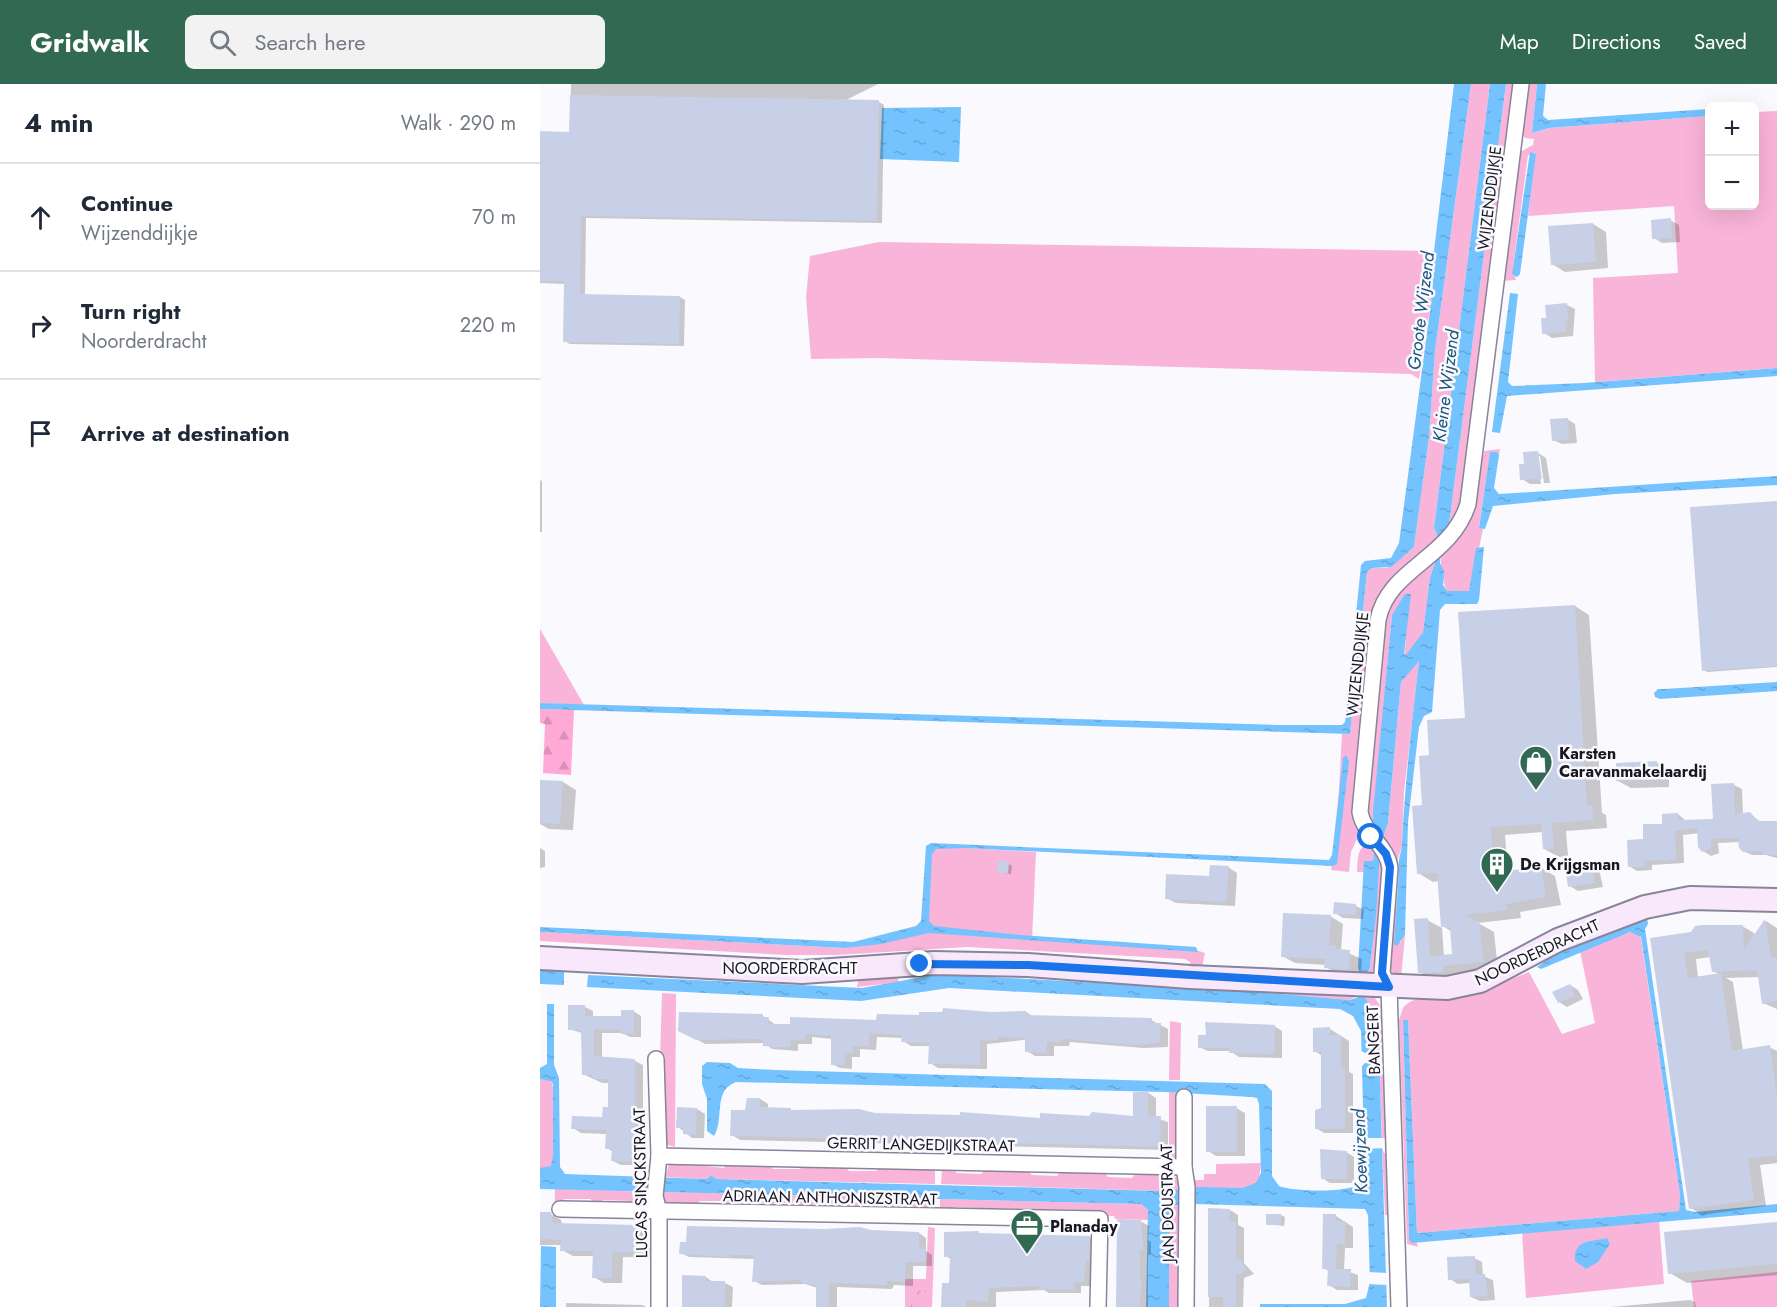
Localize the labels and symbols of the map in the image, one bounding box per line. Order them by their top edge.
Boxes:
street label: WIJZENDDIJKJE [1472,145,1507,251]
water label: Groote Wijzend [1401,249,1441,372]
water label: Kleine Wijzend [1426,327,1466,444]
street label: WIJZENDDIJKJE [1341,611,1374,717]
place label: Karsten Caravanmakelaardij [1559,742,1707,783]
shop icon: Karsten Caravanmakelaardij [1518,744,1554,791]
route start [1357,823,1383,849]
building icon: De Krijgsman [1479,846,1515,893]
place label: De Krijgsman [1520,853,1620,876]
street label: NOORDERDRACHT [1471,913,1604,991]
route end [906,950,932,976]
street label: NOORDERDRACHT [722,957,858,980]
street label: BANGERT [1361,1004,1386,1075]
street label: LUCAS SINCKSTRAAT [628,1107,653,1258]
water label: Koewijzend [1346,1107,1374,1194]
street label: GERRIT LANGEDIJKSTRAAT [827,1131,1016,1158]
street label: JAN DOUSTRAAT [1155,1143,1180,1264]
street label: ADRIAAN ANTHONISZSTRAAT [723,1184,938,1211]
office icon: Planaday [1009,1208,1045,1255]
place label: Planaday [1050,1215,1118,1238]

